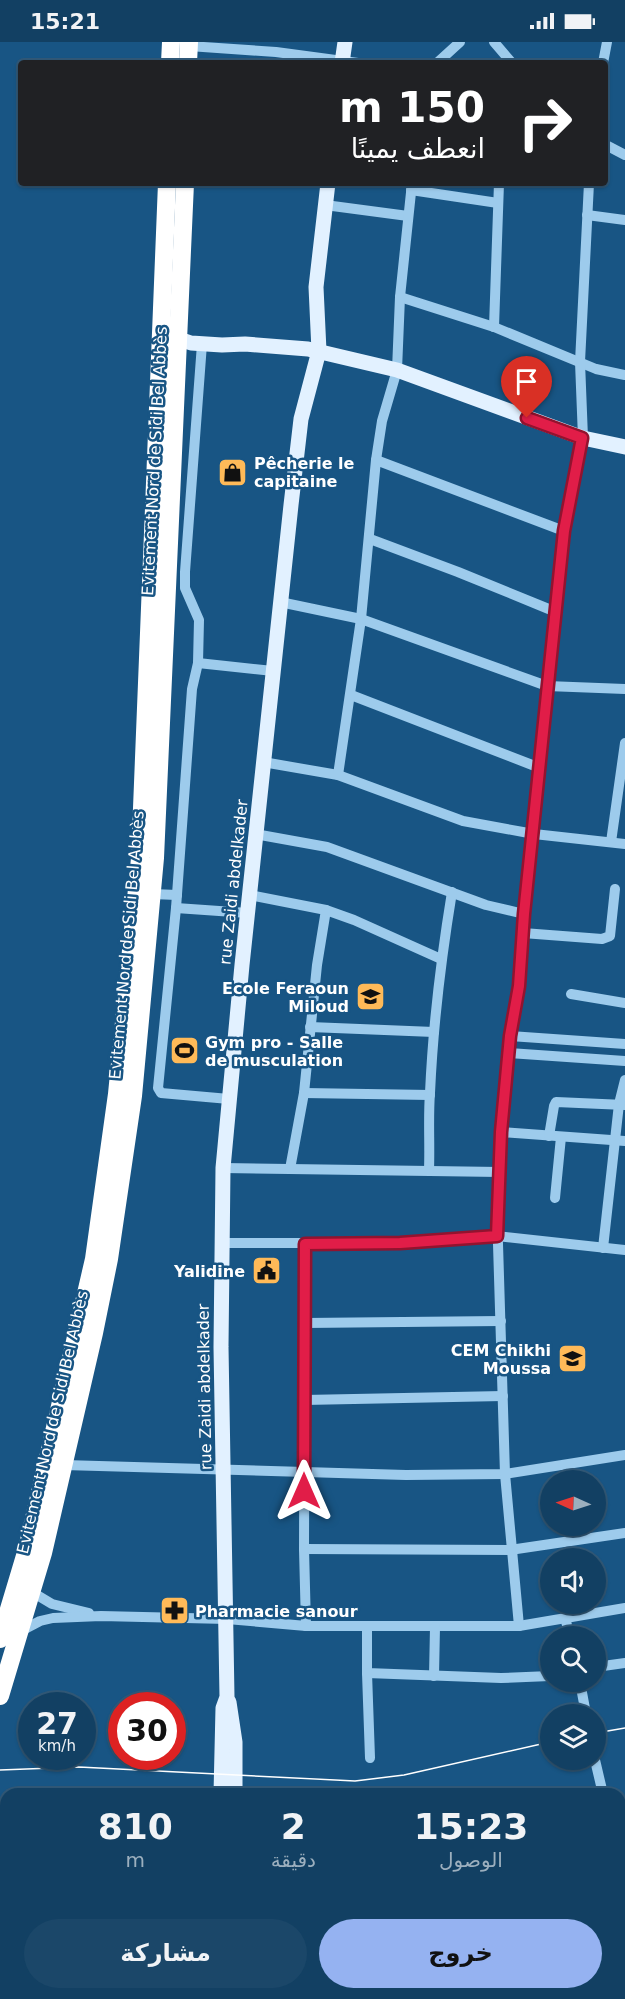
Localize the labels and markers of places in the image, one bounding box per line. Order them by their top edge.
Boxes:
pin [501,356,552,418]
place label: Pêcherie le capitaine [254,454,355,491]
shop icon: Pêcherie le capitaine [217,456,249,488]
place label: Ecole Feraoun Miloud [222,979,349,1016]
school or university icon: Ecole Feraoun Miloud [354,981,386,1013]
place label: Gym pro - Salle de musculation [205,1033,343,1070]
sports icon: Gym pro - Salle de musculation [168,1035,200,1067]
public building icon: Yalidine [250,1255,282,1287]
place label: Yalidine [173,1262,245,1281]
place label: CEM Chikhi Moussa [451,1341,551,1378]
school or university icon: CEM Chikhi Moussa [556,1343,588,1375]
pharmacy icon: Pharmacie sanour [158,1595,190,1627]
place label: Pharmacie sanour [195,1602,358,1621]

